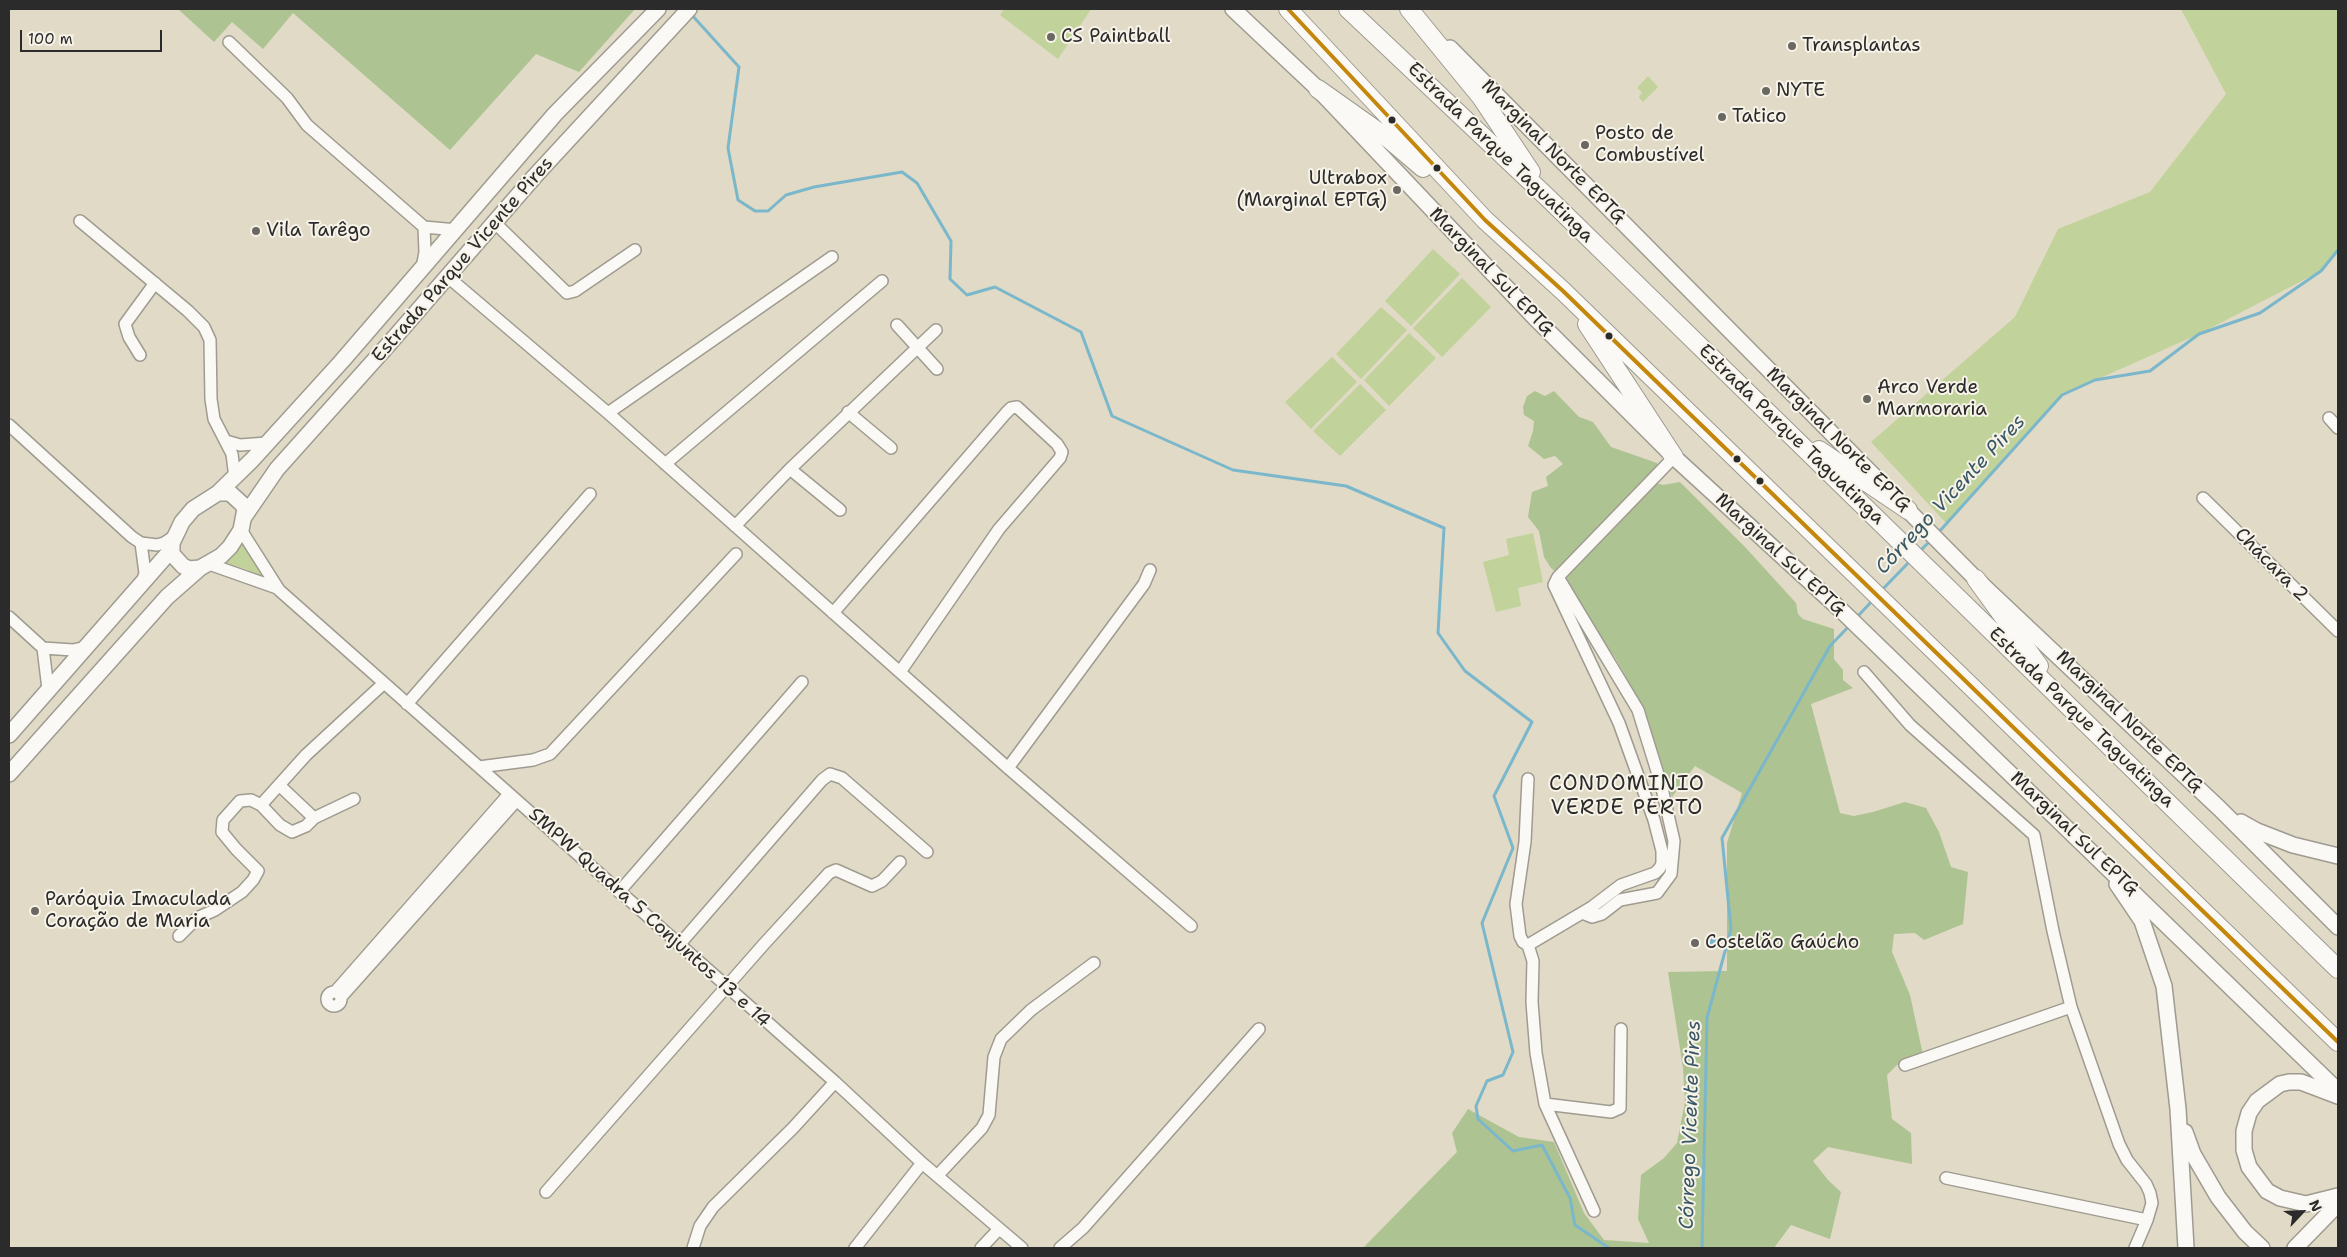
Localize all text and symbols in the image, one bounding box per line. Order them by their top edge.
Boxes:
scale bar [22,20,165,52]
place label: CS Paintball [1061,26,1170,48]
text: 100 m [28,29,73,49]
marker: CS Paintball [1045,31,1057,43]
place label: Transplantas [1802,35,1921,57]
marker: Transplantas [1786,40,1798,52]
street label: Estrada Parque Taguatinga [1402,58,1598,248]
street label: Marginal Norte EPTG [1476,75,1630,229]
place label: NYTE [1776,80,1825,102]
marker: NYTE [1760,85,1772,97]
place label: Tatico [1732,106,1787,128]
marker: Tatico [1716,111,1728,123]
unlabelled marker [1387,115,1397,125]
place label: Posto de Combustível [1595,123,1705,167]
marker: Posto de Combustível [1579,139,1591,151]
street label: Estrada Parque Vicente Pires [367,153,559,367]
unlabelled marker [1432,163,1442,173]
place label: Ultrabox (Marginal EPTG) [1236,168,1387,212]
marker: Ultrabox (Marginal EPTG) [1391,184,1403,196]
street label: Marginal Sul EPTG [1424,203,1558,341]
place label: Vila Tarêgo [266,220,371,242]
marker: Vila Tarêgo [250,225,262,237]
unlabelled marker [1604,331,1614,341]
street label: Estrada Parque Taguatinga [1693,340,1889,530]
street label: Marginal Norte EPTG [1761,363,1915,517]
place label: Arco Verde Marmoraria [1877,377,1987,421]
marker: Arco Verde Marmoraria [1861,393,1873,405]
water label: Córrego Vicente Pires [1871,410,2031,580]
unlabelled marker [1732,454,1742,464]
unlabelled marker [1755,476,1765,486]
street label: Marginal Sul EPTG [1710,489,1850,621]
street label: Chácara 2 [2229,523,2313,607]
street label: Estrada Parque Taguatinga [1983,623,2179,813]
street label: Marginal Norte EPTG [2051,646,2207,798]
street label: Marginal Sul EPTG [2005,767,2143,901]
district label: CONDOMINIO VERDE PERTO [1548,772,1706,822]
street label: SMPW Quadra 5 Conjuntos 13 e 14 [523,803,775,1033]
place label: Paróquia Imaculada Coração de Maria [45,889,231,933]
marker: Paróquia Imaculada Coração de Maria [29,905,41,917]
place label: Costelão Gaúcho [1705,932,1859,954]
marker: Costelão Gaúcho [1689,937,1701,949]
water label: Córrego Vicente Pires [1675,1020,1707,1230]
north arrow [2277,1187,2327,1237]
text: N [2305,1197,2326,1214]

